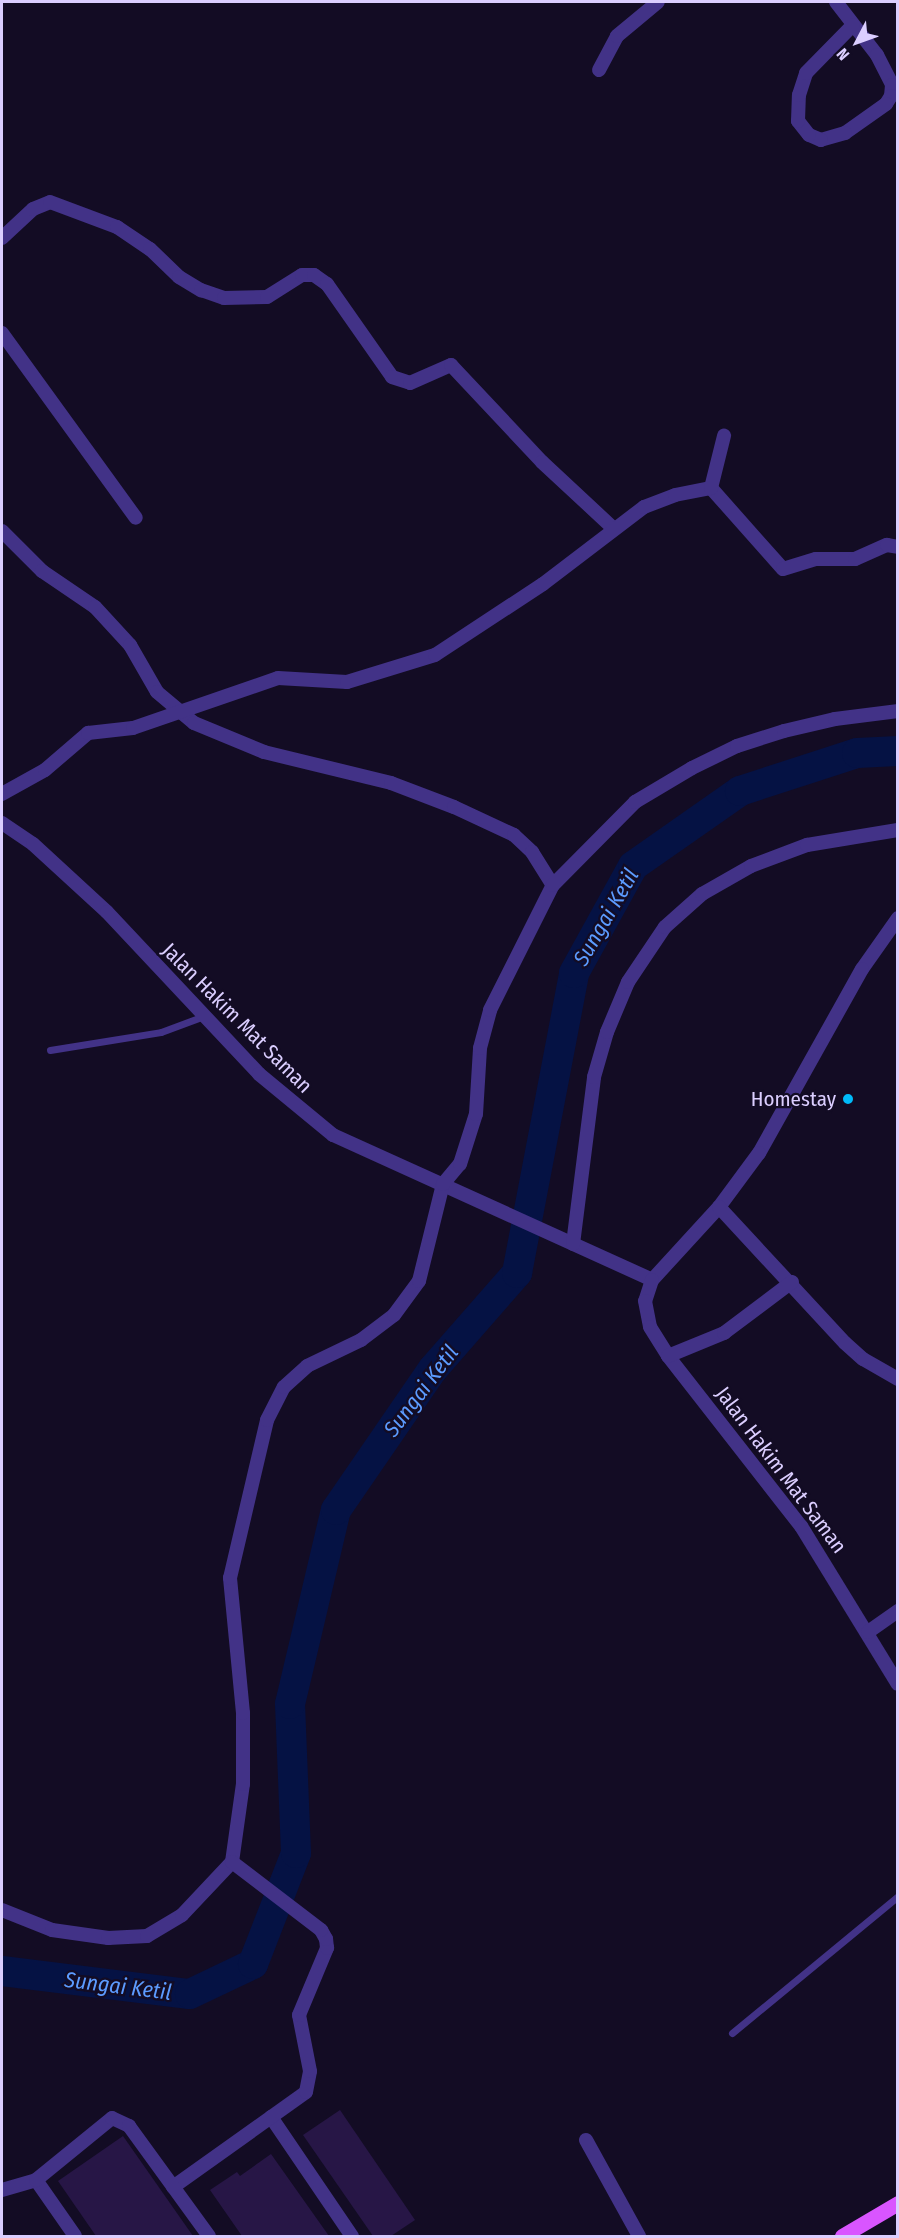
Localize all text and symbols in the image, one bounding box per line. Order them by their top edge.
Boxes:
north arrow [827,12,887,72]
text: N [833,44,853,64]
water label: Sungai Ketil [568,864,644,970]
street label: Jalan Hakim Mat Saman [157,938,317,1098]
place label: Homestay [751,1086,836,1112]
marker: Homestay [841,1092,855,1106]
water label: Sungai Ketil [378,1340,464,1442]
street label: Jalan Hakim Mat Saman [710,1382,852,1558]
water label: Sungai Ketil [63,1966,173,2006]

